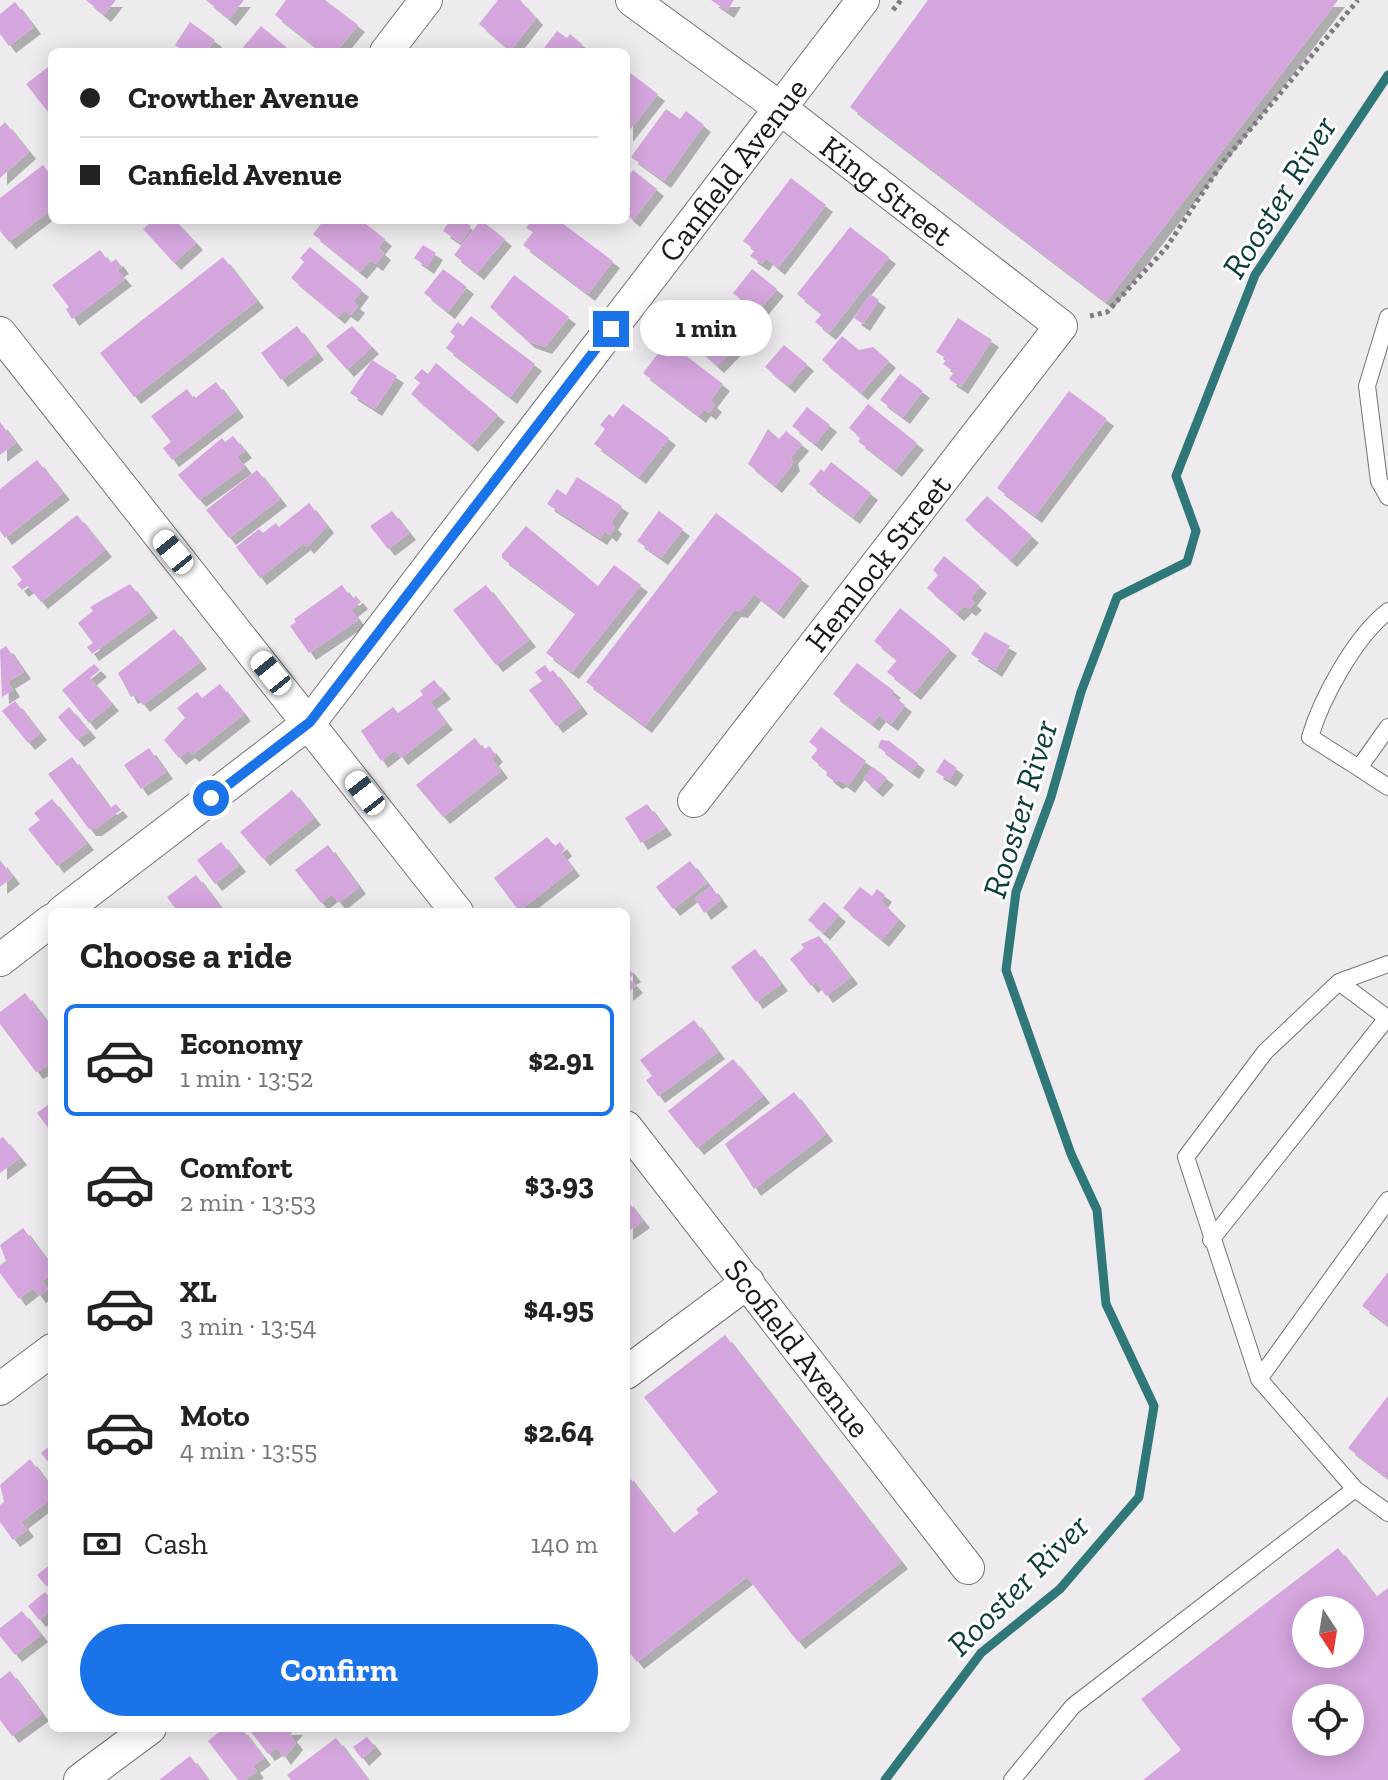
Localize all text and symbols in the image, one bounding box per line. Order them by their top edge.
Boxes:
street label: Canfield Avenue [651,70,815,269]
text: Crowther Avenue [128,80,359,116]
water label: Rooster River [1213,108,1345,286]
street label: King Street [813,127,960,254]
text: Canfield Avenue [128,157,342,193]
callout: 1 min [639,301,771,357]
route end [593,311,629,347]
text: 1 min [675,312,737,344]
street label: Hemlock Street [797,467,959,659]
car [149,526,197,578]
car [247,647,295,699]
water label: Rooster River [974,715,1067,903]
car [341,767,389,819]
route start [193,780,229,816]
text: Choose a ride [80,934,292,977]
icon: car [84,1024,156,1096]
text: Economy [180,1026,303,1062]
text: $2.91 [528,1042,594,1078]
text: 1 min · 13:52 [180,1062,313,1094]
icon: car [84,1148,156,1220]
text: Comfort [180,1150,292,1186]
text: $3.93 [524,1166,594,1202]
text: 2 min · 13:53 [180,1186,316,1218]
street label: Scofield Avenue [717,1252,879,1445]
icon: car [84,1272,156,1344]
text: XL [180,1274,217,1310]
text: $4.95 [524,1290,594,1326]
text: 3 min · 13:54 [180,1310,317,1342]
icon: car [84,1396,156,1468]
text: Moto [180,1398,250,1434]
text: $2.64 [524,1414,594,1450]
text: 4 min · 13:55 [180,1434,317,1466]
water label: Rooster River [939,1505,1098,1664]
icon: cash [80,1522,124,1566]
text: Cash [144,1526,208,1562]
text: 140 m [531,1528,598,1560]
north arrow [1292,1596,1364,1668]
map controls [1292,1596,1364,1756]
button: Confirm [80,1624,598,1716]
button: locate [1292,1684,1364,1756]

